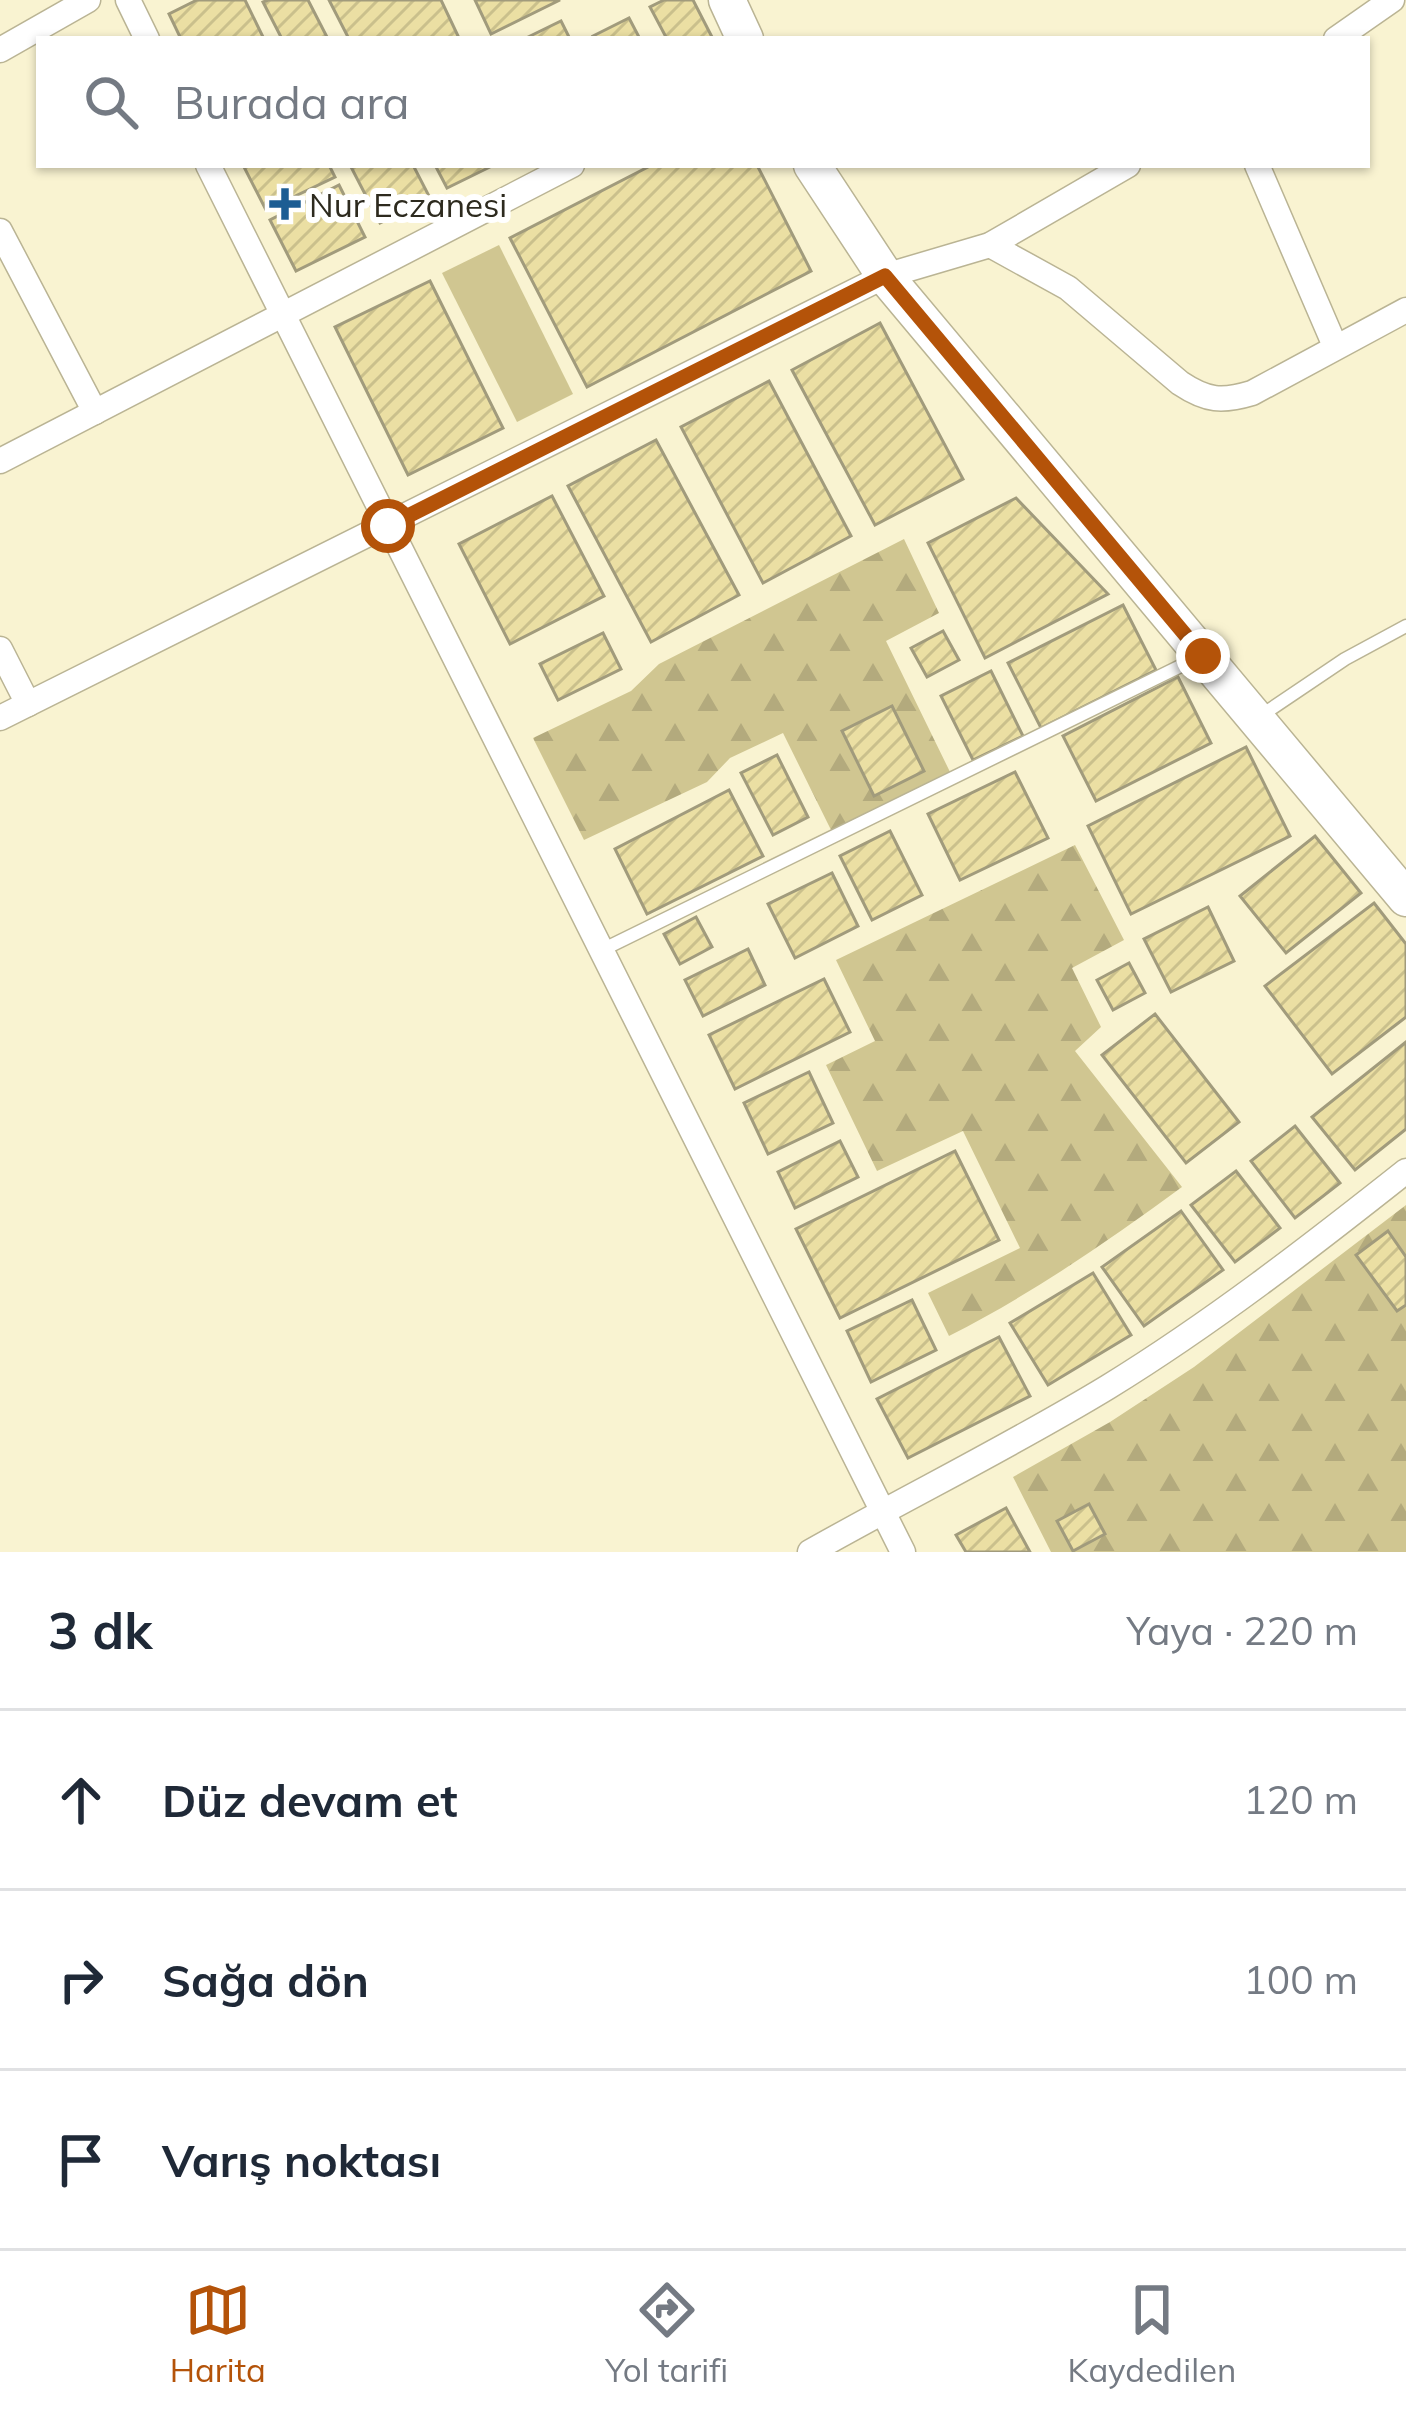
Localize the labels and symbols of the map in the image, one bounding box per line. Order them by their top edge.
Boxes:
place label: Nur Eczanesi [309,184,507,225]
marker: Nur Eczanesi [272,191,298,217]
route start [361,499,415,553]
route end [1176,629,1230,683]

